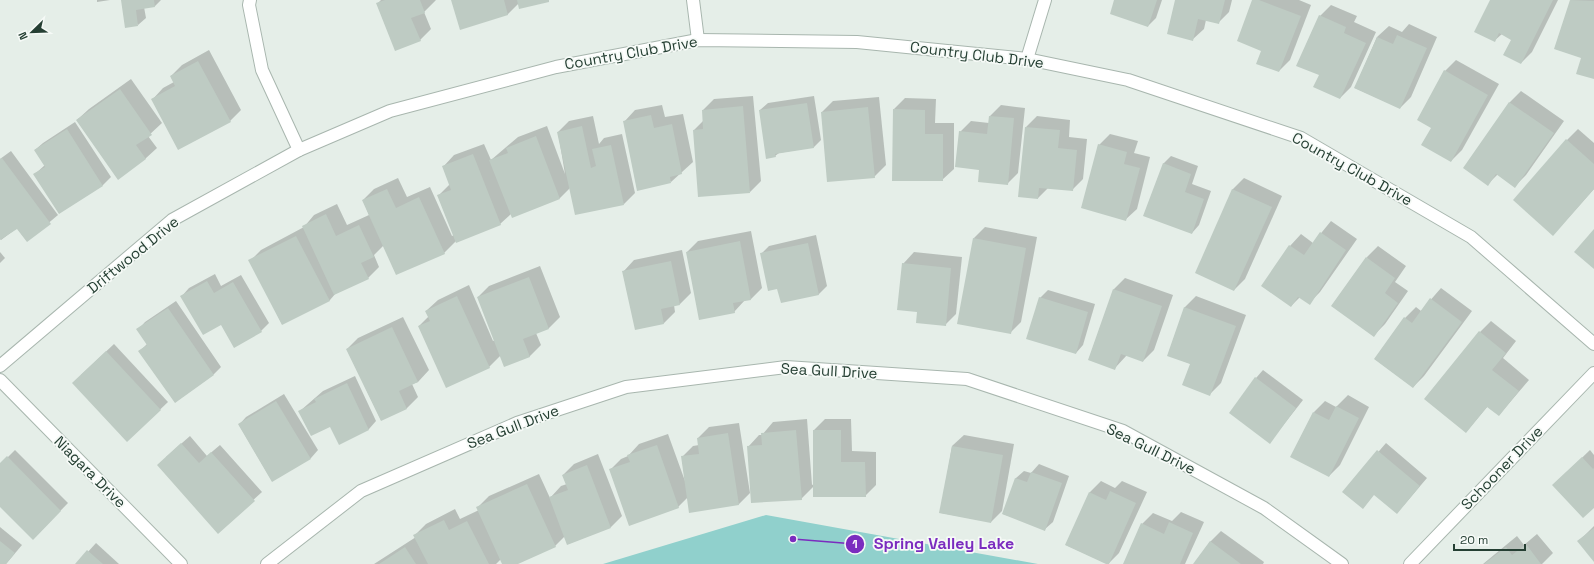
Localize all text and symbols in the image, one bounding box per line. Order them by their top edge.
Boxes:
north arrow [12,12,52,52]
text: N [15,30,31,42]
street label: Country Club Drive [563,31,699,74]
street label: Country Club Drive [909,37,1045,72]
street label: Country Club Drive [1289,128,1416,210]
street label: Driftwood Drive [83,212,182,297]
street label: Sea Gull Drive [780,358,878,383]
street label: Sea Gull Drive [464,400,562,453]
street label: Sea Gull Drive [1104,419,1199,478]
street label: Schooner Drive [1457,422,1547,514]
street label: Niagara Drive [50,432,130,512]
scale bar [1454,526,1525,552]
callout: Spring Valley Lake [845,530,1022,558]
text: 20 m [1460,532,1488,548]
text: Spring Valley Lake [874,533,1014,554]
text: 1 [852,536,858,552]

